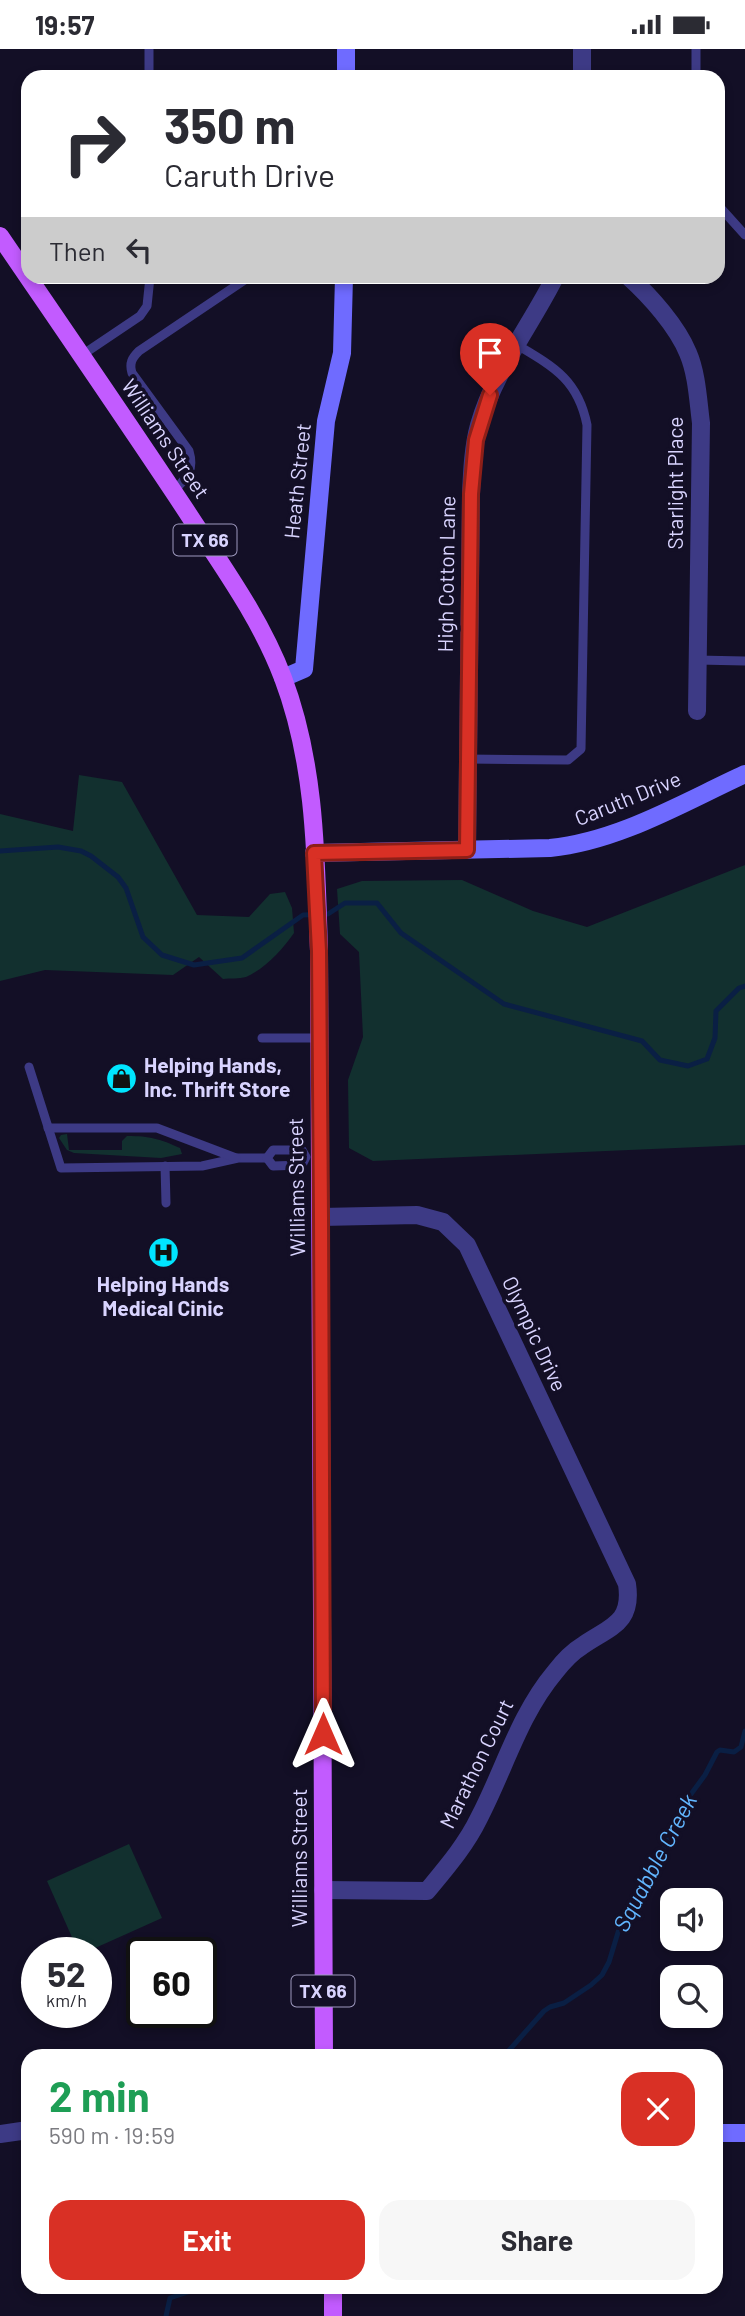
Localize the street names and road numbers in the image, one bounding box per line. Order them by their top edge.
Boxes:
street label: Williams Street [117,374,215,503]
street label: Starlight Place [662,417,687,549]
street label: Heath Street [278,422,315,540]
street label: High Cotton Lane [432,495,459,653]
road number: TX 66 [174,525,236,555]
street label: Caruth Drive [571,765,684,830]
street label: Williams Street [282,1118,309,1257]
street label: Olympic Drive [498,1272,573,1395]
street label: Marathon Court [434,1695,518,1832]
street label: Williams Street [286,1789,311,1927]
road number: TX 66 [292,1975,354,2007]

